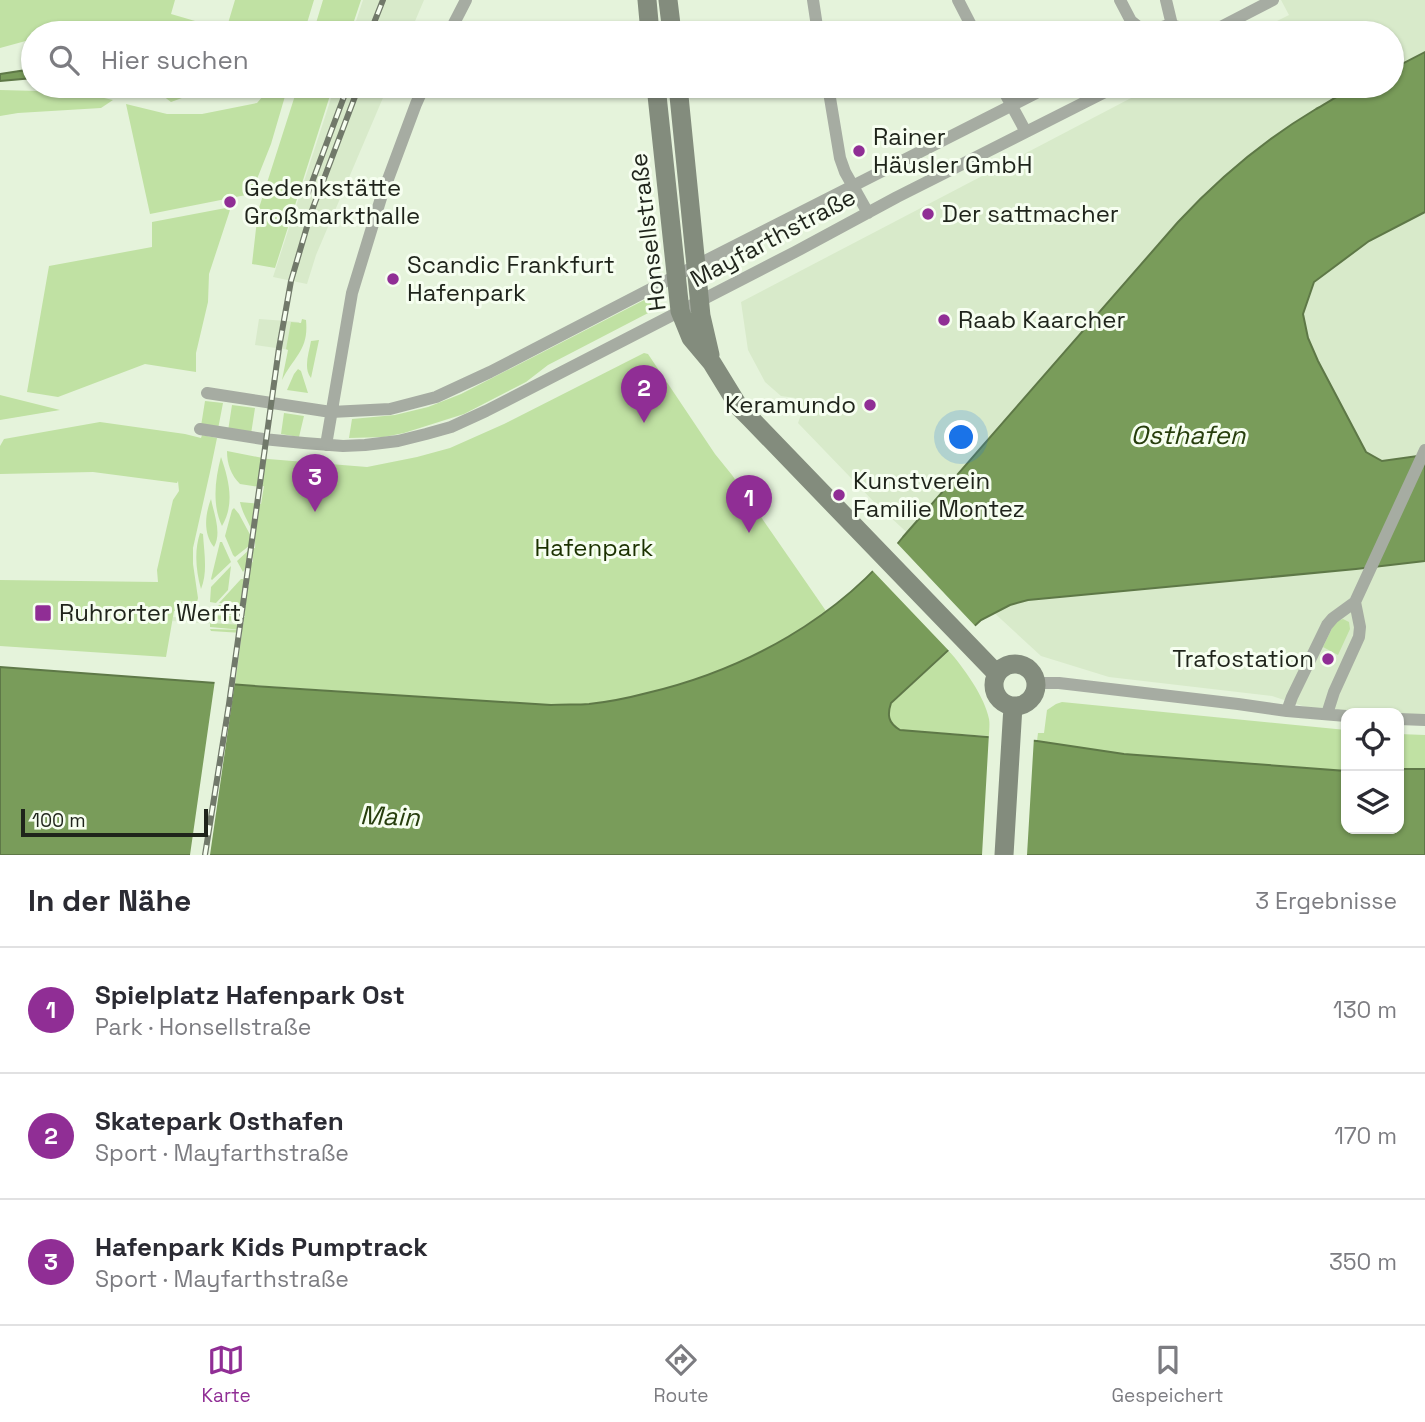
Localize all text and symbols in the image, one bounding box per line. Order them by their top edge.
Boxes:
search box [21,21,1404,98]
icon: search [45,41,83,79]
text: Hier suchen [101,43,249,77]
place label: Rainer Häusler GmbH [873,121,1033,180]
marker: Rainer Häusler GmbH [851,143,867,159]
street label: Honsellstraße [622,151,673,313]
place label: Gedenkstätte Großmarkthalle [244,172,420,231]
street label: Mayfarthstraße [685,181,861,294]
marker: Gedenkstätte Großmarkthalle [222,194,238,210]
place label: Der sattmacher [942,198,1119,229]
marker: Der sattmacher [920,206,936,222]
place label: Scandic Frankfurt Hafenpark [407,249,615,308]
marker: Scandic Frankfurt Hafenpark [385,271,401,287]
place label: Raab Kaarcher [958,304,1126,335]
marker: Raab Kaarcher [936,312,952,328]
pin: 2 [621,365,667,423]
place label: Keramundo [725,389,856,420]
marker: Keramundo [862,397,878,413]
water label: Osthafen [1130,418,1247,452]
your location [944,420,978,454]
pin: 3 [292,454,338,512]
place label: Kunstverein Familie Montez [853,465,1025,524]
pin: 1 [726,475,772,533]
marker: Kunstverein Familie Montez [831,487,847,503]
park label: Hafenpark [535,532,654,563]
place label: Ruhrorter Werft [59,597,241,628]
marker: Ruhrorter Werft [33,603,53,623]
place label: Trafostation [1172,643,1314,674]
marker: Trafostation [1320,651,1336,667]
map controls [1341,708,1404,834]
button: locate [1341,708,1404,771]
button: layers [1341,771,1404,834]
water label: Main [360,798,422,834]
scale bar [21,806,208,838]
text: 100 m [32,808,86,833]
text: In der Nähe [28,881,191,920]
text: 3 Ergebnisse [1255,886,1397,916]
text: Spielplatz Hafenpark Ost [95,978,405,1012]
text: 1 [46,995,56,1025]
text: 130 m [1333,995,1397,1025]
text: Park · Honsellstraße [95,1012,311,1042]
text: Skatepark Osthafen [95,1104,344,1138]
text: 2 [44,1121,58,1151]
text: 170 m [1334,1121,1397,1151]
text: Sport · Mayfarthstraße [95,1138,349,1168]
text: Hafenpark Kids Pumptrack [95,1230,428,1264]
text: 3 [44,1247,58,1277]
text: 350 m [1329,1247,1397,1277]
text: Sport · Mayfarthstraße [95,1264,349,1294]
tab: Karte [201,1341,251,1408]
tab: Route [654,1341,709,1408]
tab: Gespeichert [1111,1341,1224,1408]

